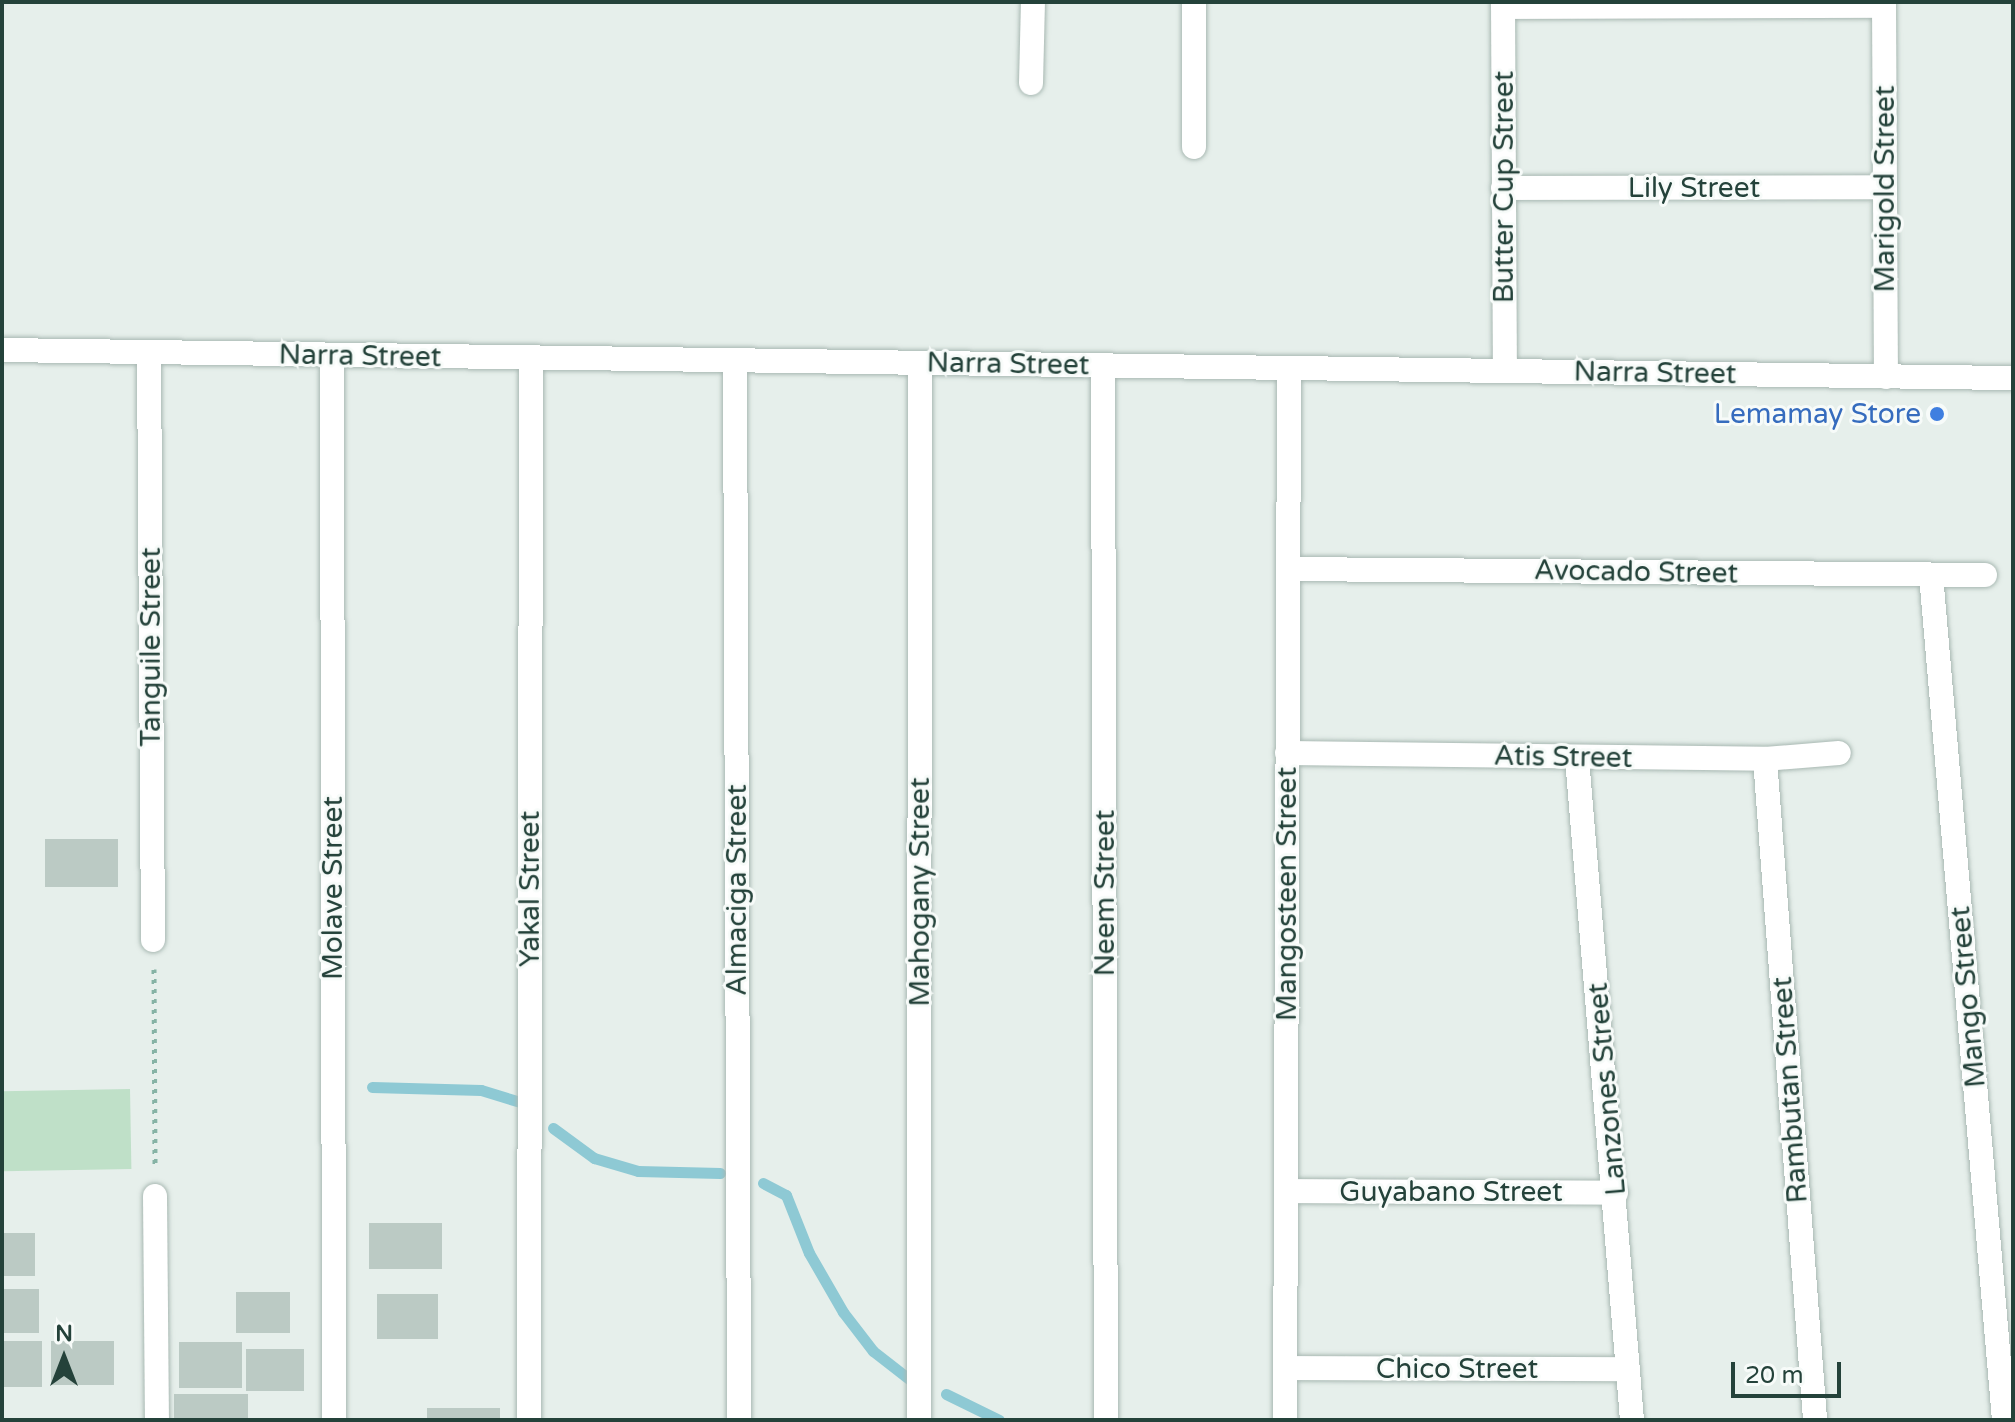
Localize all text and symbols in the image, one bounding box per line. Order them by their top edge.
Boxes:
street label: Butter Cup Street [1487,71,1521,303]
street label: Marigold Street [1868,85,1902,293]
street label: Lily Street [1628,171,1760,205]
street label: Narra Street [278,338,442,374]
street label: Narra Street [926,346,1090,382]
street label: Narra Street [1573,355,1737,391]
place label: Lemamay Store [1714,397,1921,431]
marker: Lemamay Store [1928,405,1946,423]
street label: Tanguile Street [134,547,168,747]
street label: Avocado Street [1534,553,1738,591]
street label: Atis Street [1493,739,1633,775]
street label: Mangosteen Street [1270,767,1304,1021]
street label: Mahogany Street [903,777,937,1007]
street label: Almaciga Street [720,784,754,996]
street label: Molave Street [316,796,350,980]
street label: Neem Street [1088,810,1122,976]
street label: Yakal Street [513,811,547,967]
street label: Mango Street [1943,905,1993,1089]
street label: Rambutan Street [1765,976,1815,1204]
street label: Lanzones Street [1581,981,1633,1197]
street label: Guyabano Street [1339,1175,1563,1209]
north arrow [24,1318,104,1398]
text: N [55,1321,73,1347]
scale bar [1735,1346,1845,1396]
street label: Chico Street [1376,1352,1538,1386]
text: 20 m [1745,1361,1803,1390]

